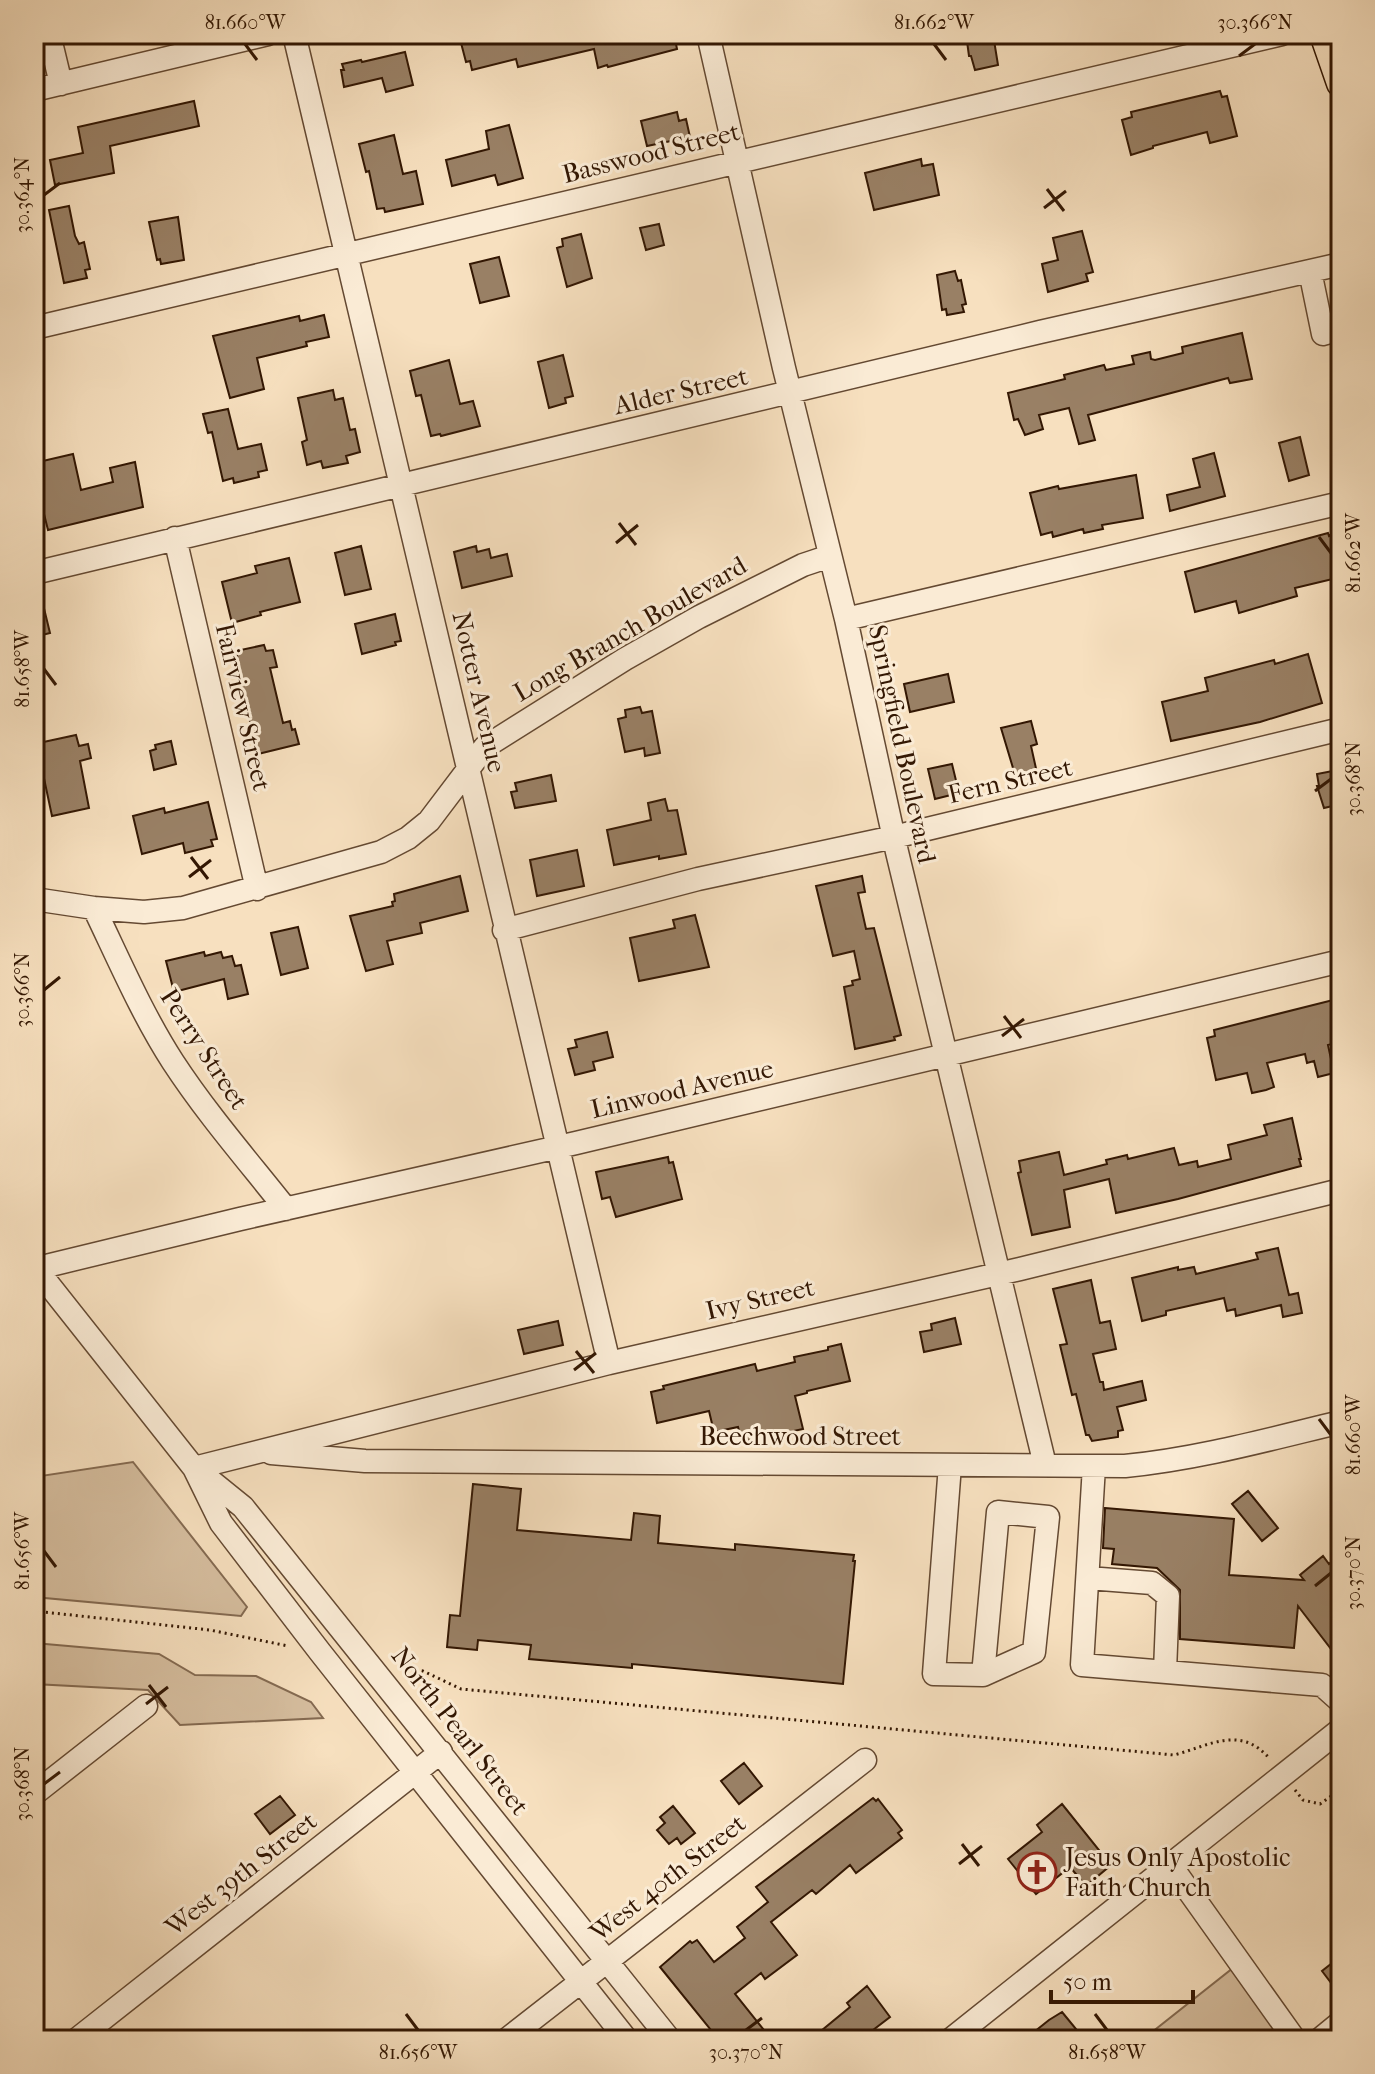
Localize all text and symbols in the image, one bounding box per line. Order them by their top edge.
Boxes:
text: 81.660°W [205,11,287,34]
text: 81.662°W [894,11,975,34]
text: 30.366°N [1217,11,1293,34]
street label: Basswood Street [559,116,744,190]
text: 30.364°N [11,157,34,233]
street label: Alder Street [610,360,752,422]
text: 81.662°W [1342,512,1365,593]
street label: Long Branch Boulevard [508,549,753,708]
street label: Notter Avenue [445,608,513,776]
street label: Fairview Street [209,620,278,795]
street label: Springfield Boulevard [862,622,943,867]
text: 81.658°W [11,629,34,708]
text: 30.368°N [1342,742,1365,816]
street label: Fern Street [945,751,1076,810]
text: 30.366°N [11,952,34,1028]
street label: Perry Street [153,983,255,1116]
street label: Linwood Avenue [588,1053,777,1125]
street label: Ivy Street [703,1271,818,1327]
text: 81.660°W [1342,1393,1365,1475]
street label: Beechwood Street [699,1421,902,1452]
text: 81.656°W [11,1510,34,1590]
text: 30.370°N [1342,1536,1365,1610]
street label: North Pearl Street [385,1641,536,1822]
text: 30.368°N [11,1747,34,1821]
street label: West 39th Street [158,1805,323,1943]
street label: West 40th Street [583,1807,753,1949]
place label: Jesus Only Apostolic Faith Church [1063,1842,1291,1903]
church icon: Jesus Only Apostolic Faith Church [1016,1851,1058,1893]
scale bar [1051,1954,1193,2004]
text: 50 m [1063,1968,1112,1996]
text: 81.656°W [379,2041,459,2064]
text: 30.370°N [709,2041,783,2064]
text: 81.658°W [1068,2041,1147,2064]

